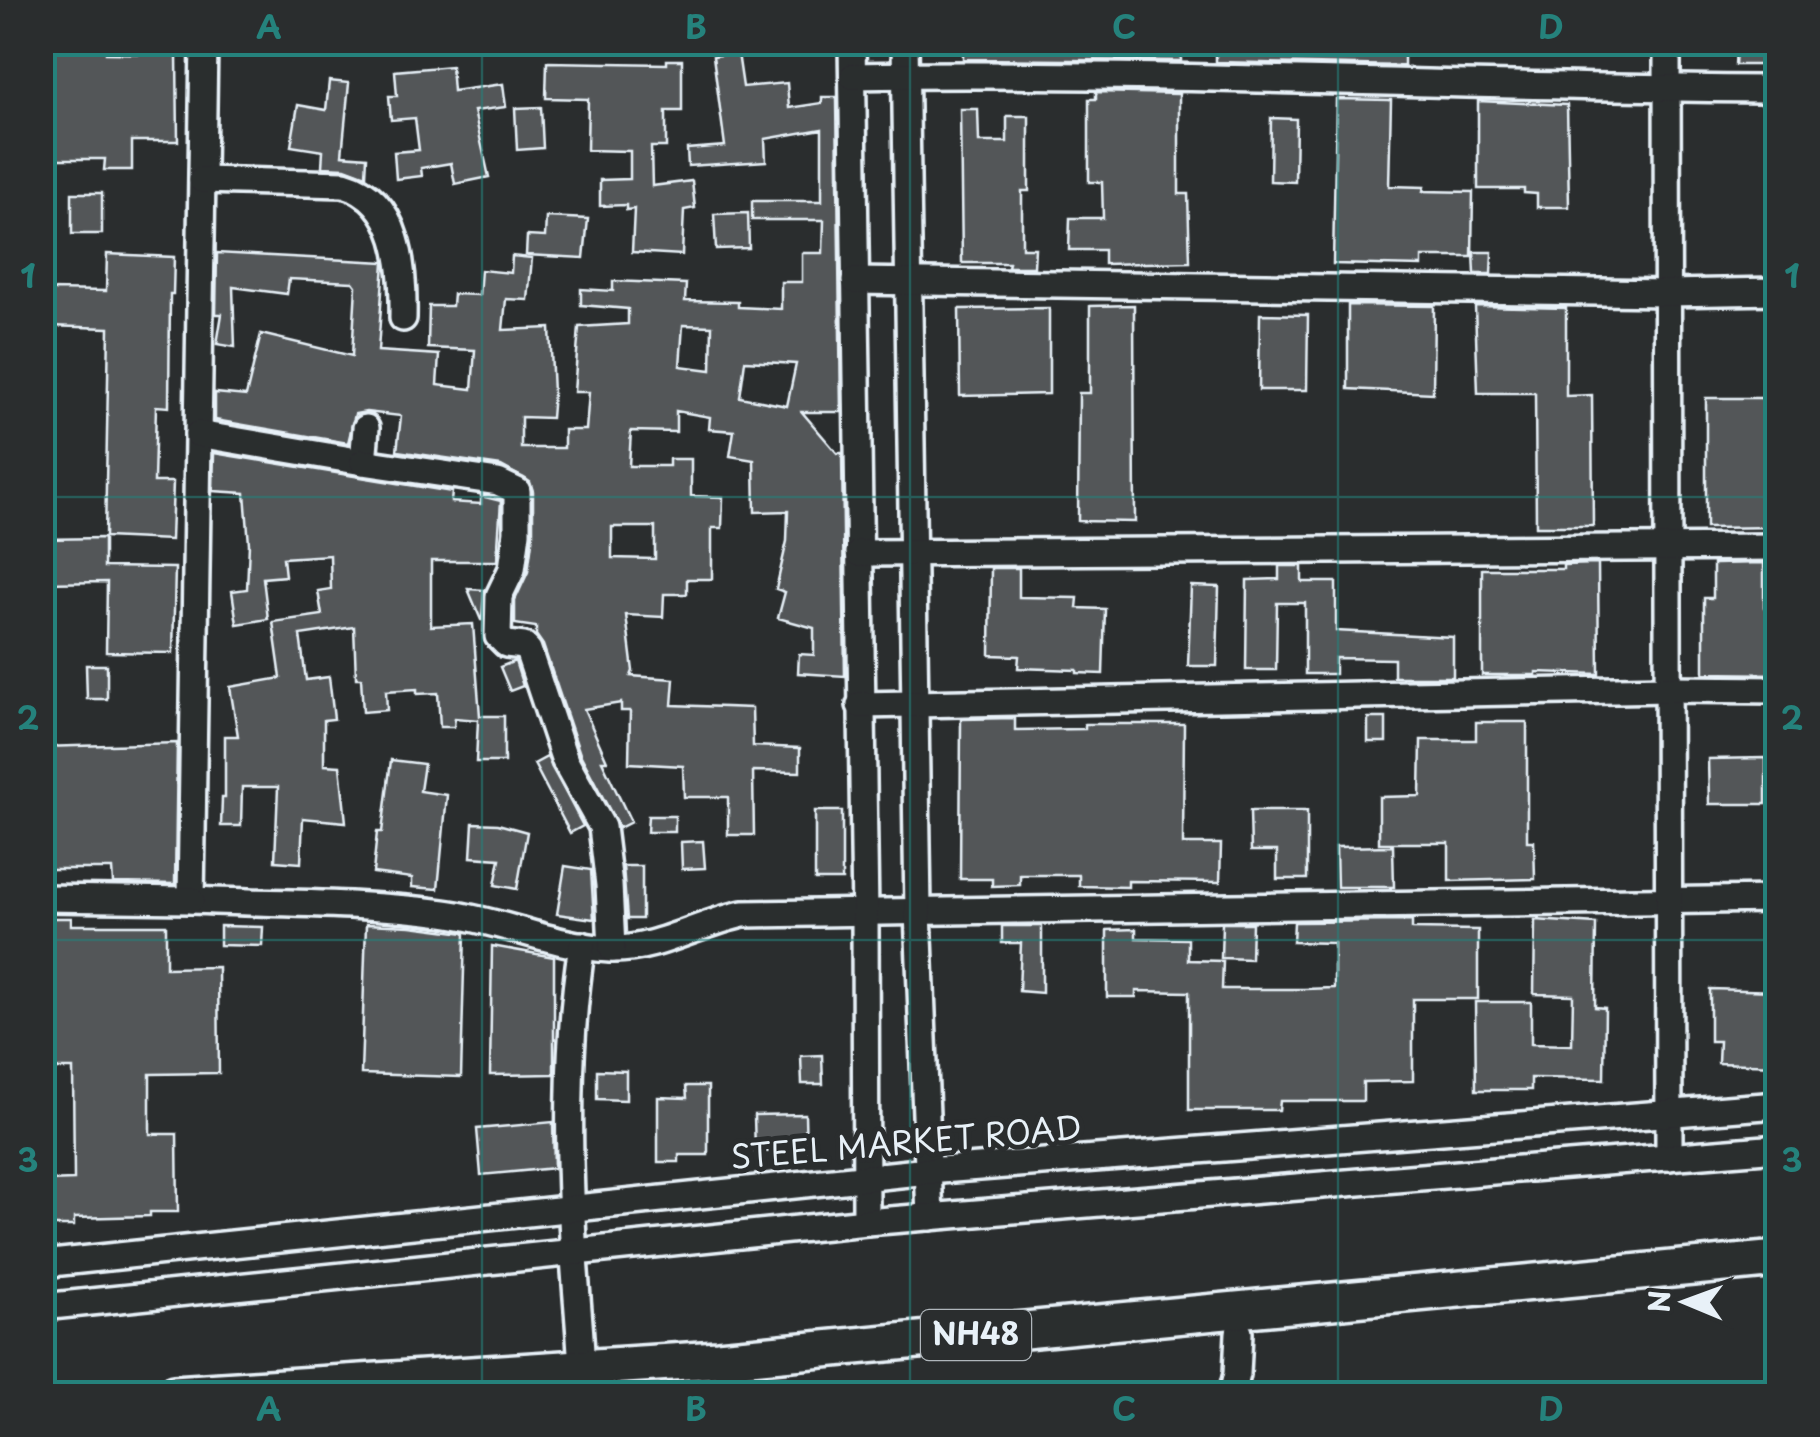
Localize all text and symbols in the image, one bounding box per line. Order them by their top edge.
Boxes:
text: A [256,2,282,50]
text: B [685,2,707,50]
text: C [1112,2,1136,50]
text: D [1538,2,1564,50]
text: 1 [20,251,36,299]
text: 1 [1784,251,1800,299]
text: 2 [17,693,39,741]
text: 2 [1781,693,1803,741]
street label: STEEL MARKET ROAD [728,1102,1083,1180]
text: 3 [18,1135,38,1183]
text: 3 [1782,1135,1802,1183]
north arrow [1635,1252,1735,1352]
text: N [1637,1290,1680,1313]
road number: NH48 [921,1310,1031,1360]
text: A [256,1384,282,1432]
text: B [685,1384,707,1432]
text: C [1112,1384,1136,1432]
text: D [1538,1384,1564,1432]

